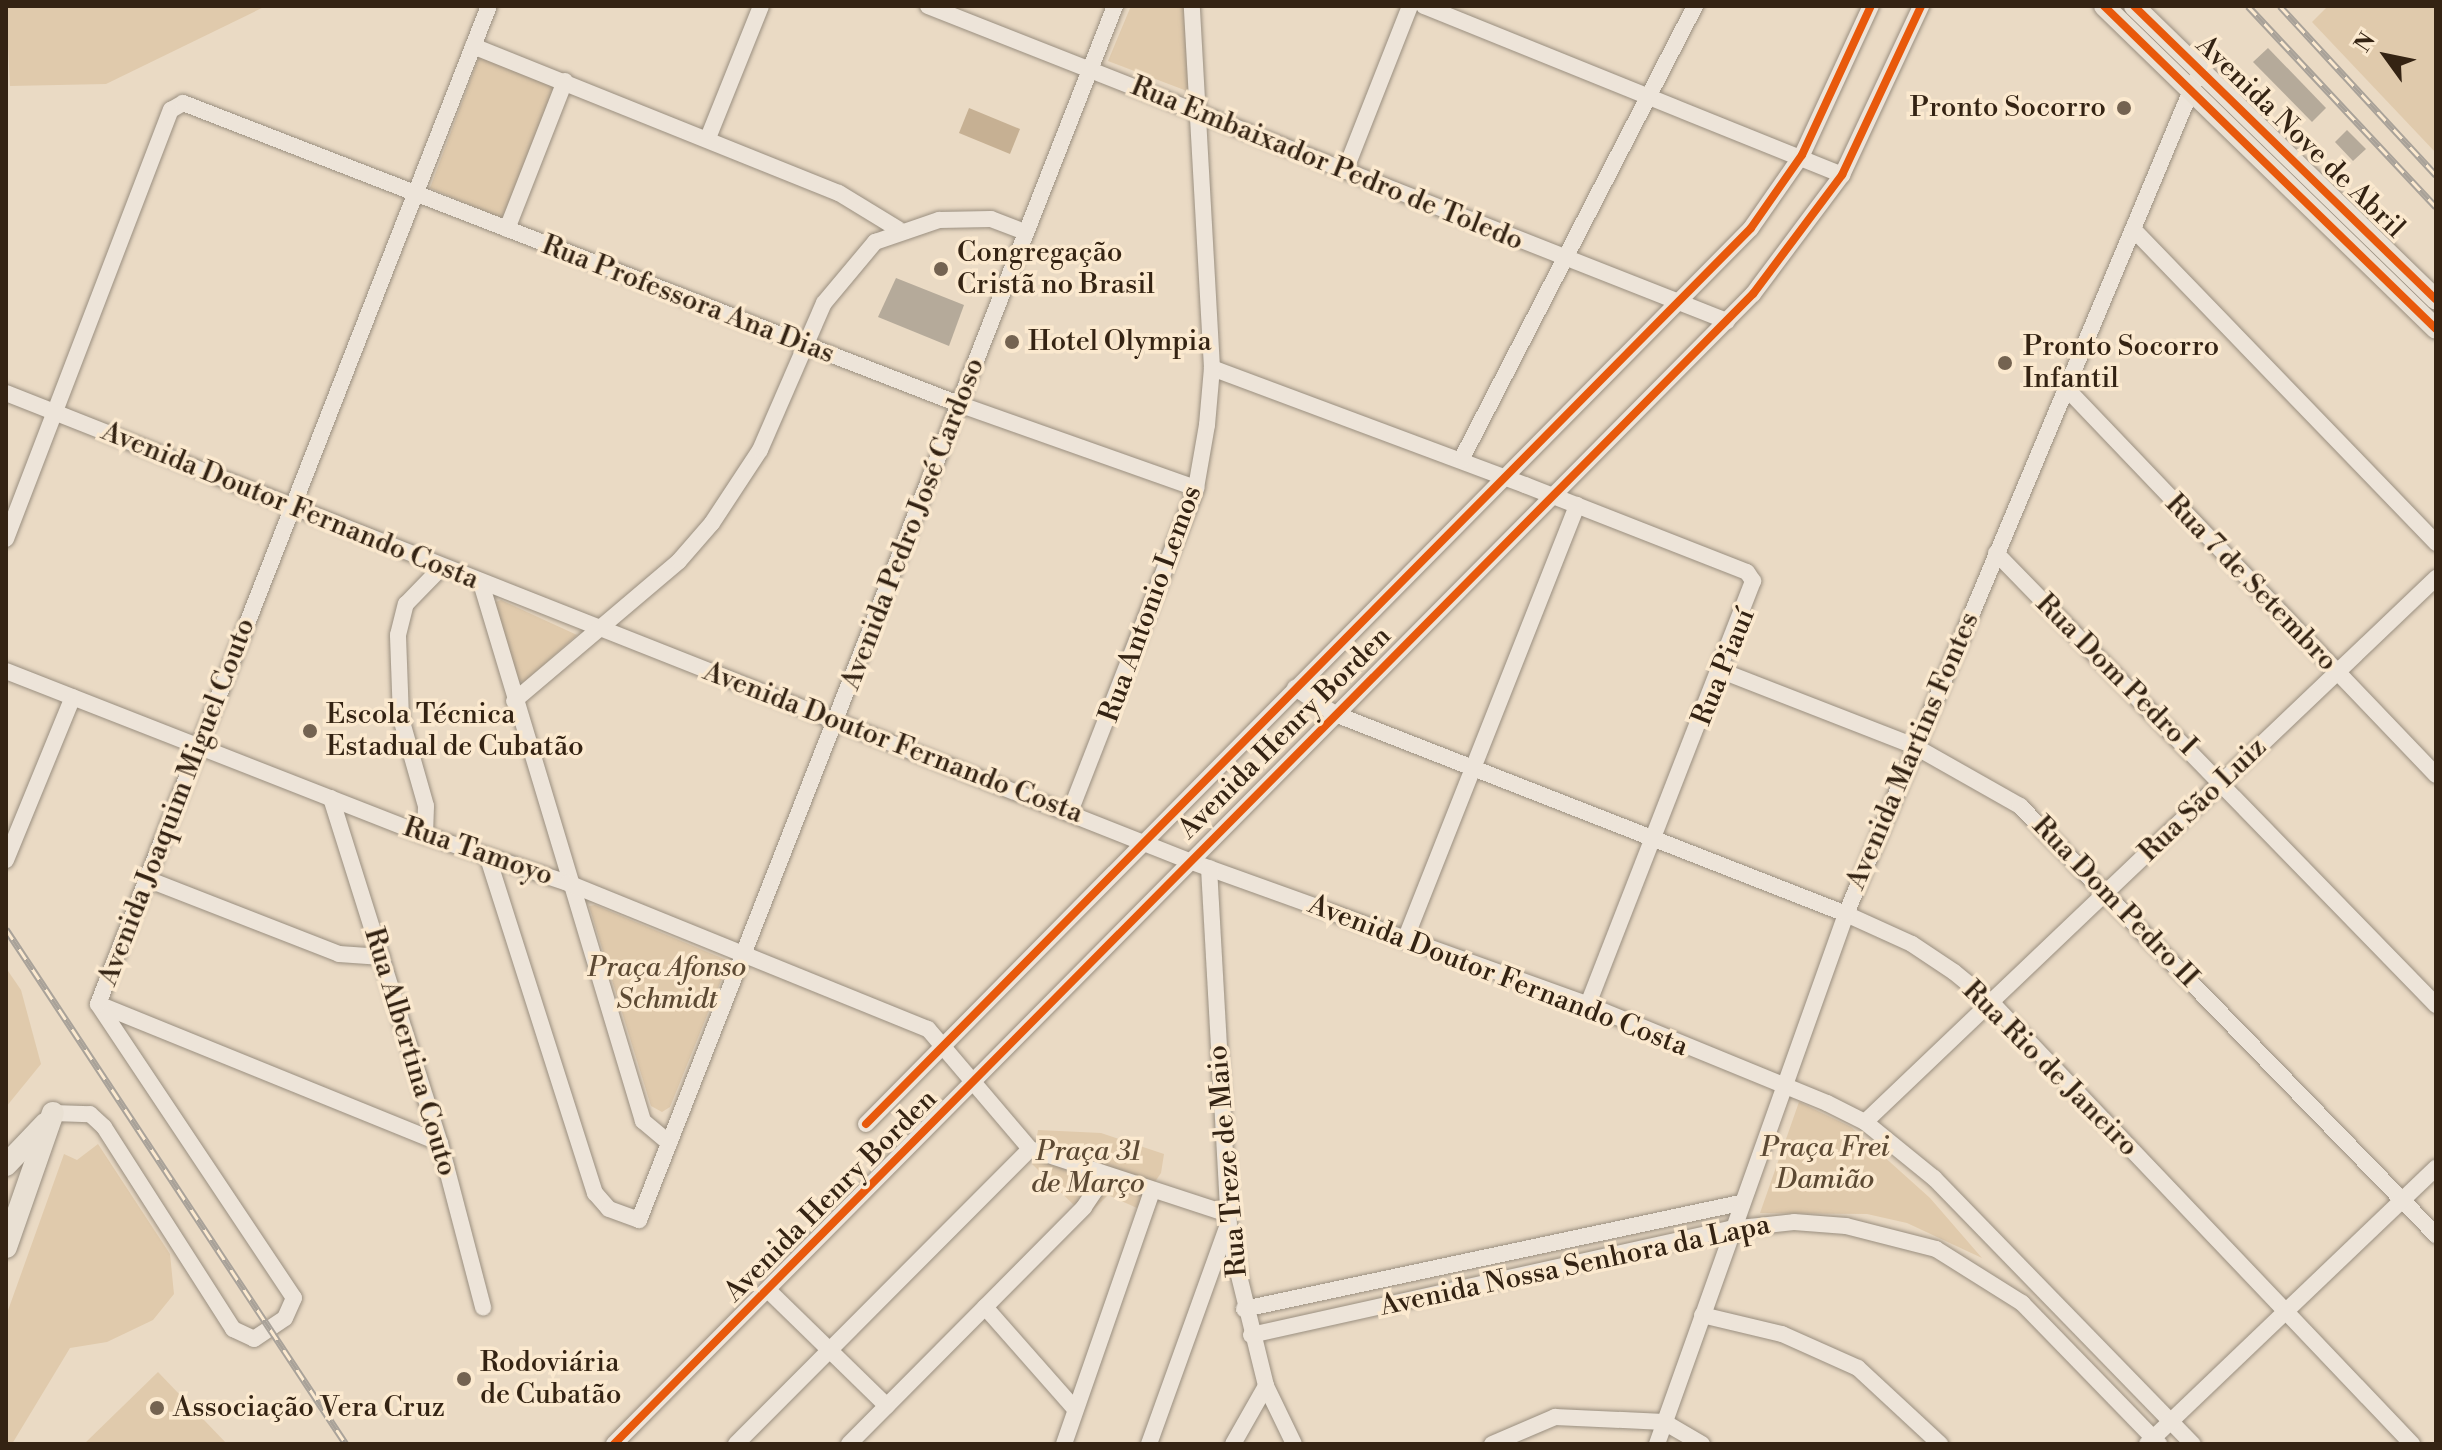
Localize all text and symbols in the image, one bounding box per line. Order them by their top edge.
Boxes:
north arrow [2346,16,2426,96]
street label: Avenida Nove de Abril [2189,29,2411,245]
street label: Rua Embaixador Pedro de Toledo [1126,70,1528,258]
place label: Pronto Socorro [1910,91,2106,125]
marker: Pronto Socorro [2113,97,2135,119]
street label: Rua Professora Ana Dias [537,229,839,371]
place label: Congregação Cristã no Brasil [957,236,1155,302]
marker: Congregação Cristã no Brasil [932,260,950,278]
place label: Hotel Olympia [1028,325,1212,359]
place label: Pronto Socorro Infantil [2023,330,2219,396]
marker: Hotel Olympia [1003,333,1021,351]
marker: Pronto Socorro Infantil [1994,352,2016,374]
street label: Avenida Pedro José Cardoso [834,353,992,695]
street label: Avenida Doutor Fernando Costa [96,415,484,597]
street label: Rua Antonio Lemos [1093,481,1209,727]
street label: Rua 7 de Setembro [2158,488,2344,678]
street label: Rua Dom Pedro I [2028,587,2204,763]
street label: Rua Piauí [1685,604,1763,730]
street label: Avenida Martins Fontes [1839,607,1987,895]
street label: Avenida Joaquim Miguel Couto [91,614,263,990]
street label: Avenida Henry Borden [1172,620,1398,846]
street label: Avenida Doutor Fernando Costa [698,655,1088,831]
place label: Escola Técnica Estadual de Cubatão [326,698,584,764]
marker: Escola Técnica Estadual de Cubatão [301,722,319,740]
street label: Rua São Luiz [2132,731,2274,869]
street label: Rua Dom Pedro II [2025,809,2205,995]
street label: Rua Tamoyo [399,811,557,893]
street label: Avenida Doutor Fernando Costa [1303,888,1693,1064]
street label: Rua Albertina Couto [356,924,464,1180]
park label: Praça Afonso Schmidt [588,951,746,1017]
street label: Rua Rio de Janeiro [1955,974,2145,1164]
street label: Rua Treze de Maio [1201,1044,1255,1278]
street label: Avenida Henry Borden [718,1083,944,1309]
park label: Praça Frei Damião [1760,1131,1890,1197]
park label: Praça 31 de Março [1031,1135,1145,1201]
street label: Avenida Nossa Senhora da Lapa [1377,1208,1773,1324]
place label: Rodoviária de Cubatão [480,1346,621,1412]
marker: Rodoviária de Cubatão [455,1370,473,1388]
place label: Associação Vera Cruz [173,1391,445,1425]
marker: Associação Vera Cruz [148,1399,166,1417]

